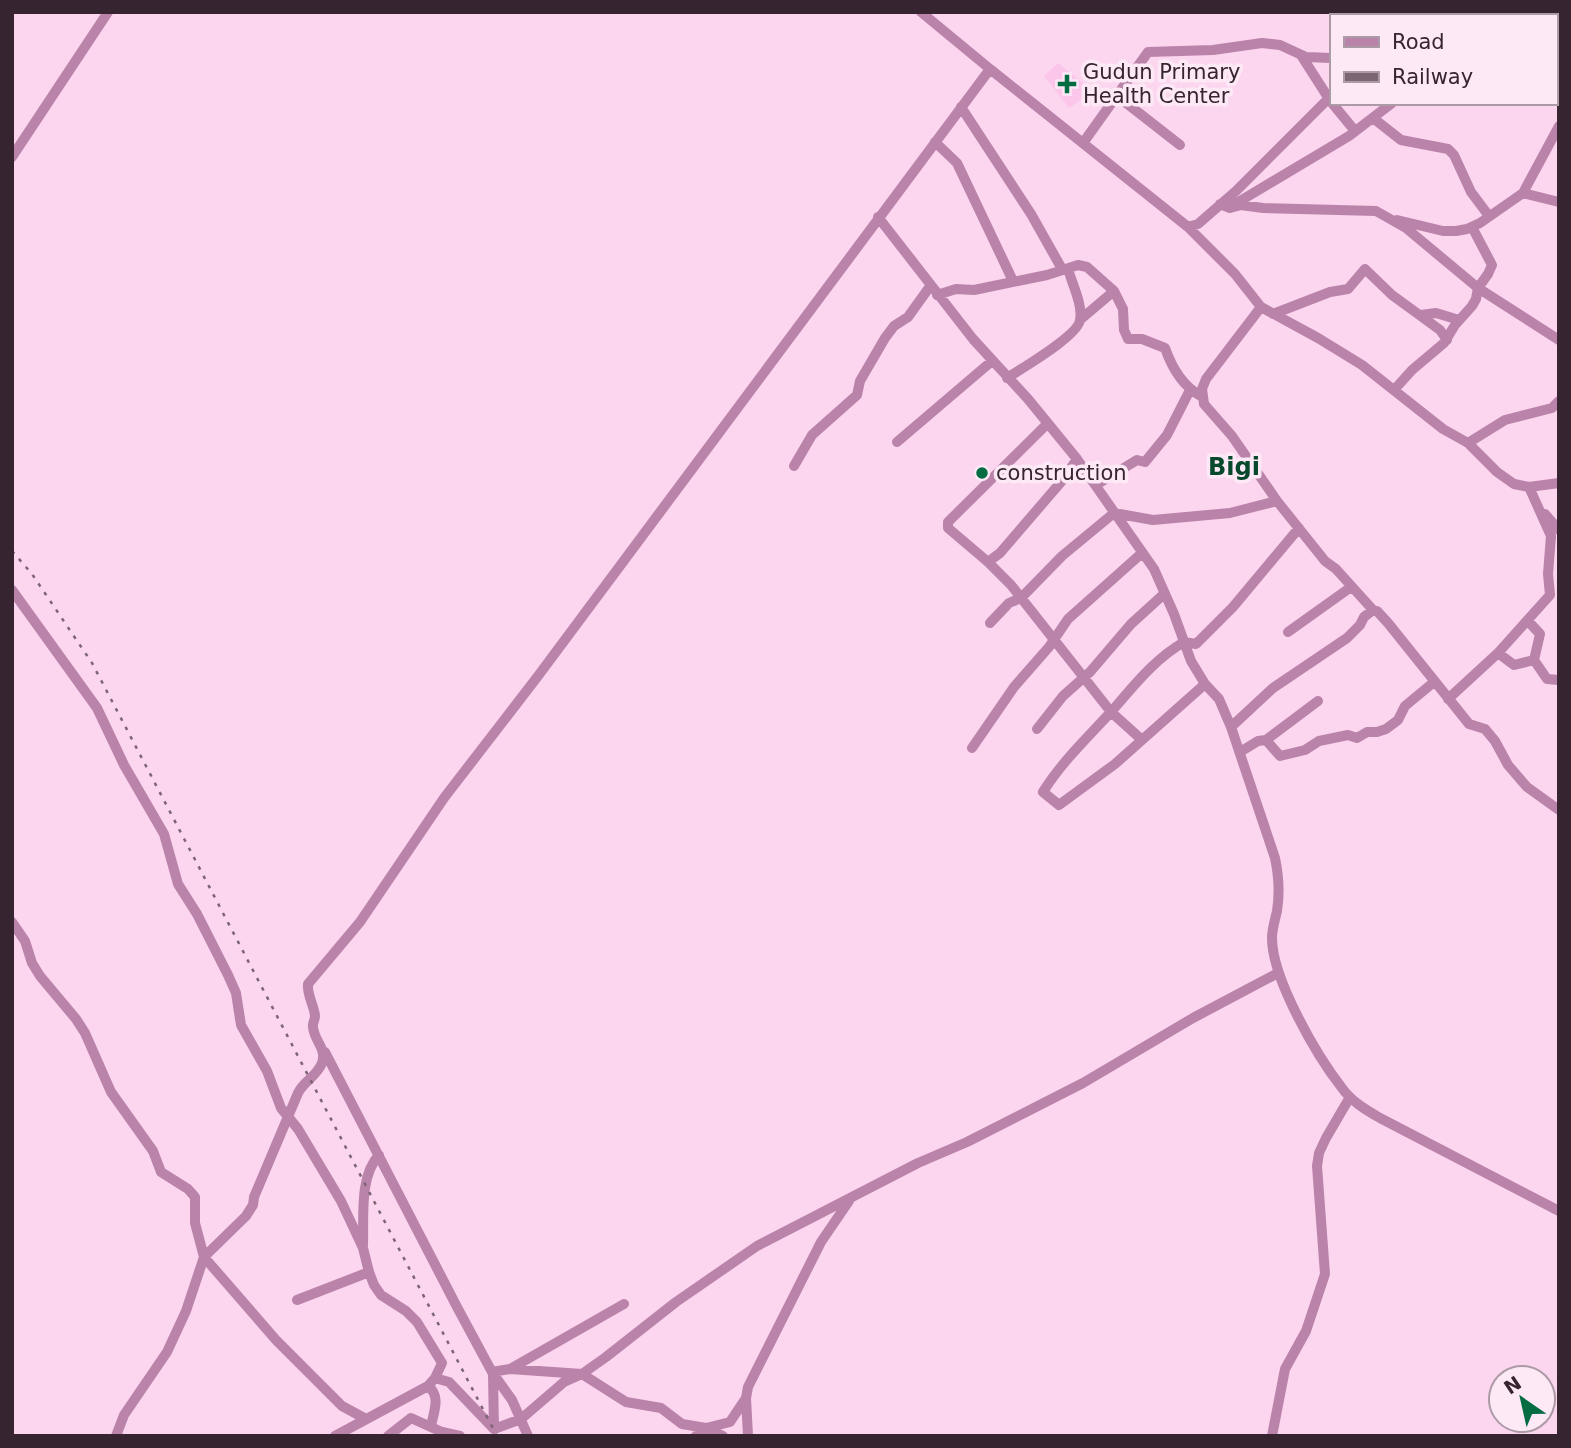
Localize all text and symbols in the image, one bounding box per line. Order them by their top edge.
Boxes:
legend [1330,14,1557,105]
text: Road [1392,30,1445,54]
place label: Gudun Primary Health Center [1083,60,1240,108]
text: Railway [1392,65,1473,89]
marker: Gudun Primary Health Center [1057,74,1077,94]
district label: Bigi [1208,453,1260,481]
place label: construction [996,461,1127,485]
marker: construction [974,465,990,481]
north arrow [1487,1364,1557,1434]
text: N [1500,1371,1525,1398]

